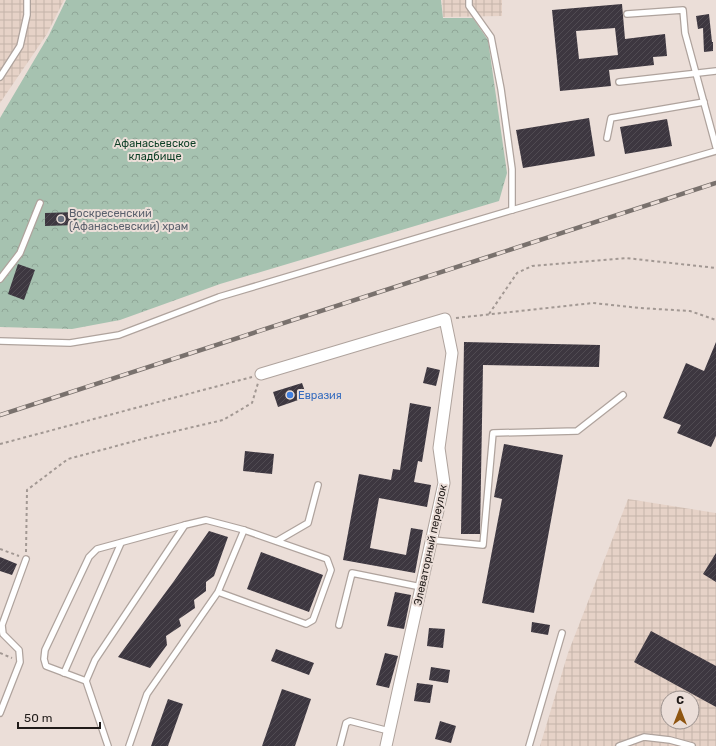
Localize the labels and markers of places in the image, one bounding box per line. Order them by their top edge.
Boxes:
place label: Воскресенский (Афанасьевский) храм [69,207,188,233]
marker: Воскресенский (Афанасьевский) храм [56,214,66,224]
place label: Евразия [298,389,342,402]
marker: Евразия [285,390,295,400]

